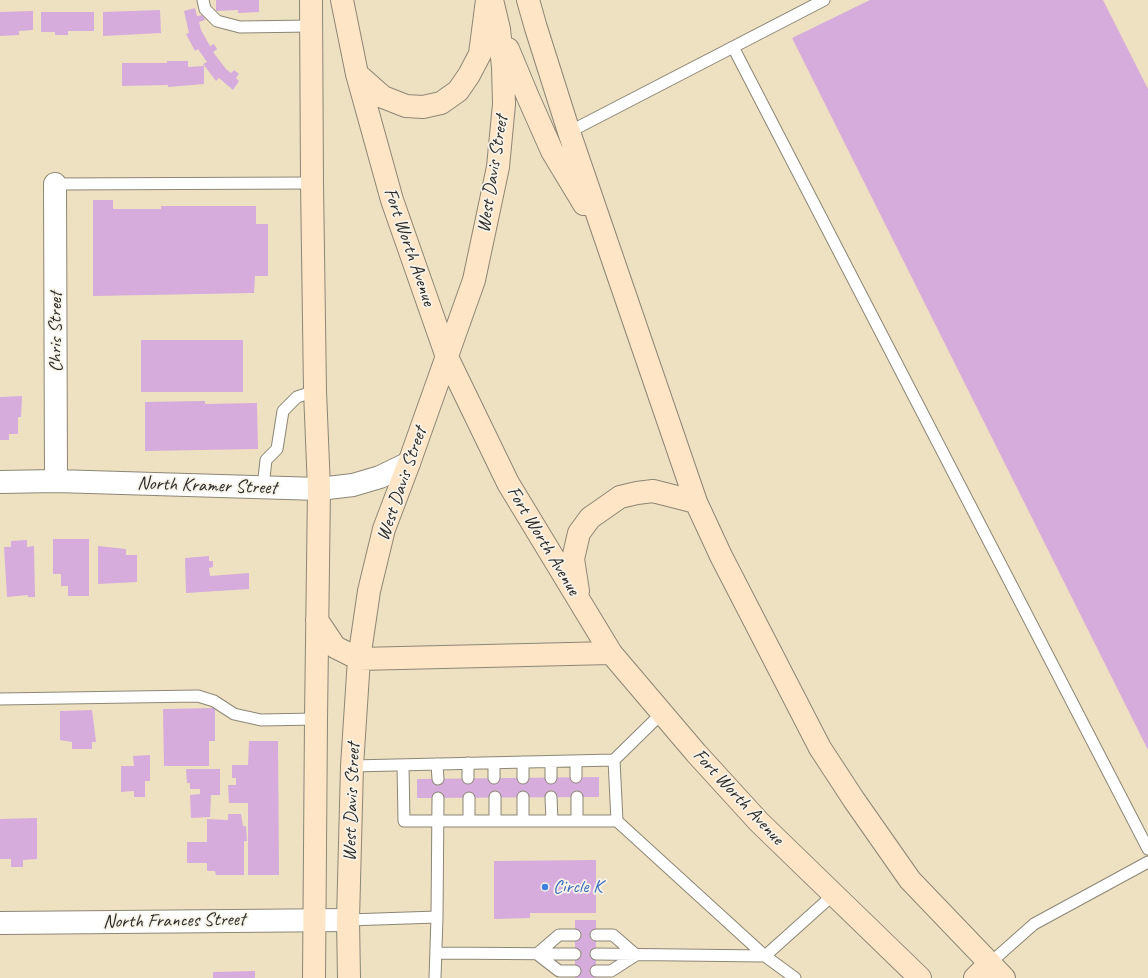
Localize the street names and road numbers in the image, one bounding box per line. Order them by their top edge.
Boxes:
street label: West Davis Street [472,114,514,234]
street label: Fort Worth Avenue [378,185,440,309]
street label: Chris Street [45,292,67,372]
street label: West Davis Street [372,424,432,544]
street label: North Kramer Street [137,472,277,500]
street label: Fort Worth Avenue [502,482,584,600]
street label: West Davis Street [339,742,365,862]
street label: Fort Worth Avenue [688,744,788,850]
street label: North Frances Street [103,908,245,934]

